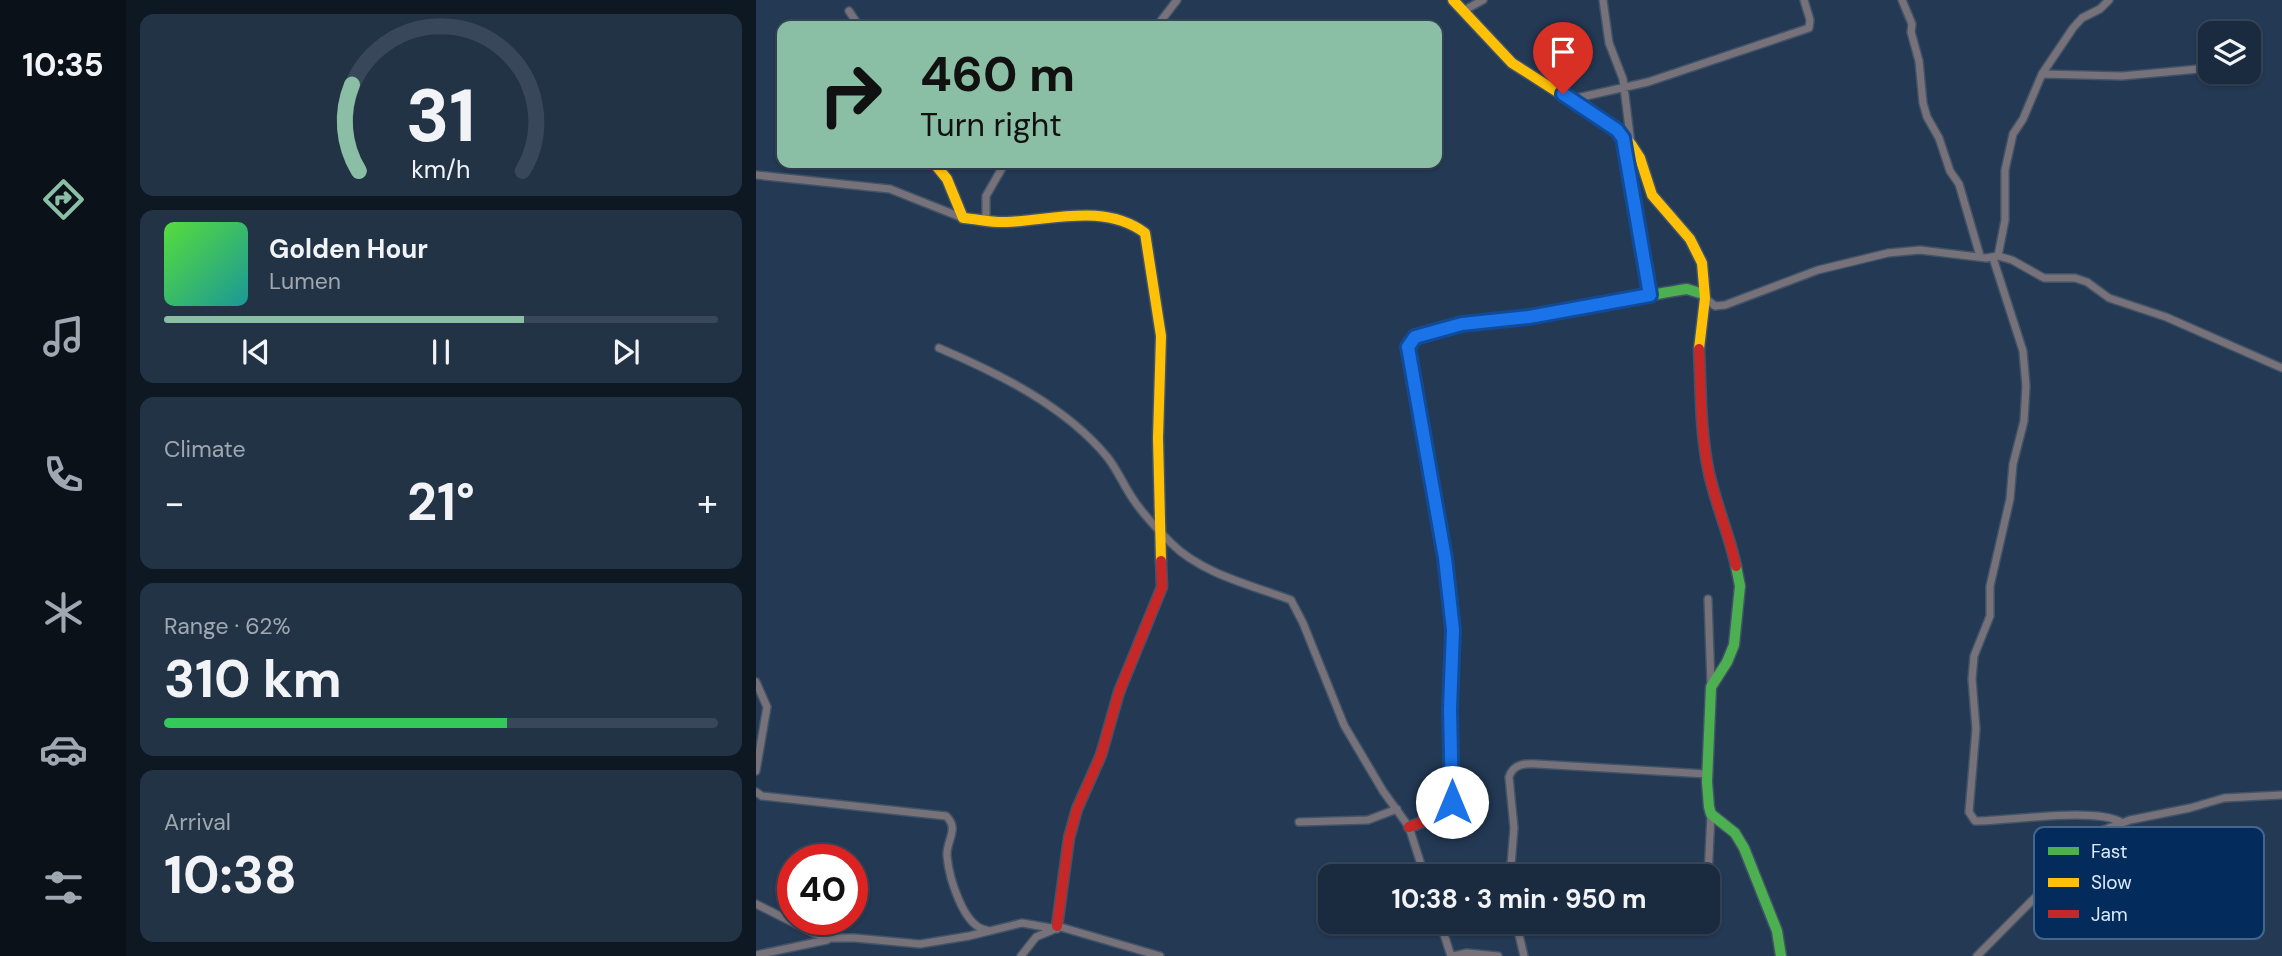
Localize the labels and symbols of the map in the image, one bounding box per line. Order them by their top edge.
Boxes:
pin [1533,22,1593,94]
position arrow [1415,765,1489,839]
legend [2034,827,2264,939]
text: Fast [2091,839,2127,864]
speed limit sign: 40 [777,844,868,935]
text: Slow [2091,870,2132,895]
text: Jam [2091,902,2128,927]

